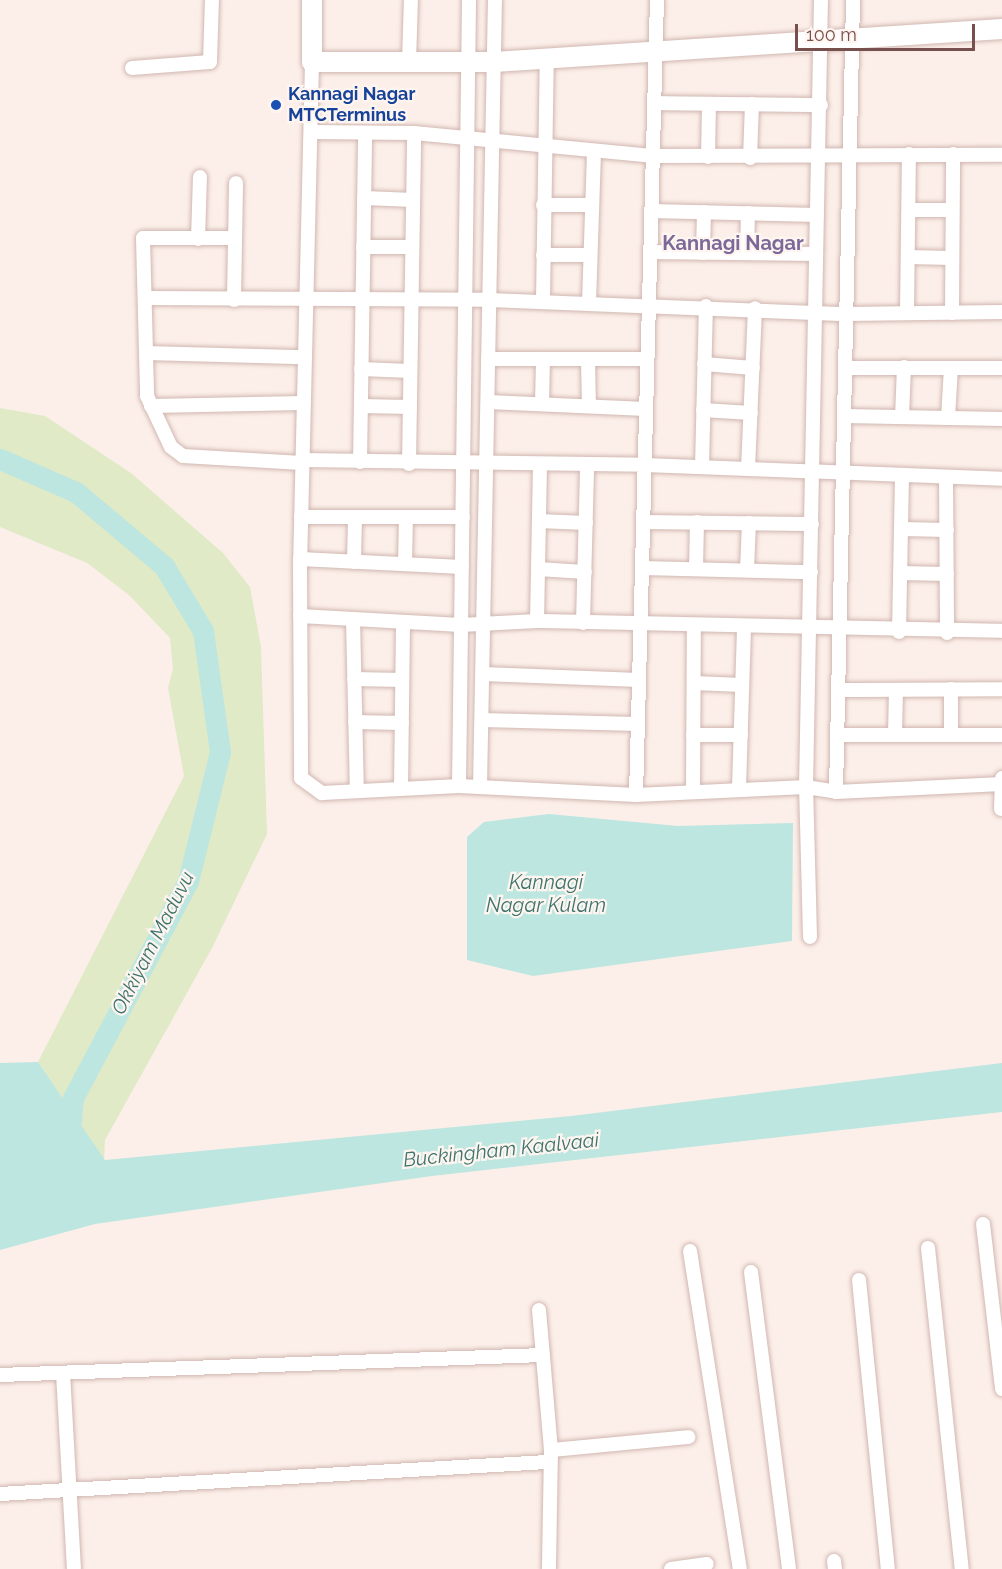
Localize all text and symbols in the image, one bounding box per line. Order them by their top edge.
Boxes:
scale bar [798,12,978,50]
text: 100 m [806,24,857,45]
place label: Kannagi Nagar MTCTerminus [288,84,415,127]
marker: Kannagi Nagar MTCTerminus [269,98,283,112]
district label: Kannagi Nagar [662,231,804,255]
water label: Okkiyam Maduvu [107,867,199,1019]
water label: Kannagi Nagar Kulam [486,871,606,918]
water label: Buckingham Kaalvaai [402,1128,600,1172]

